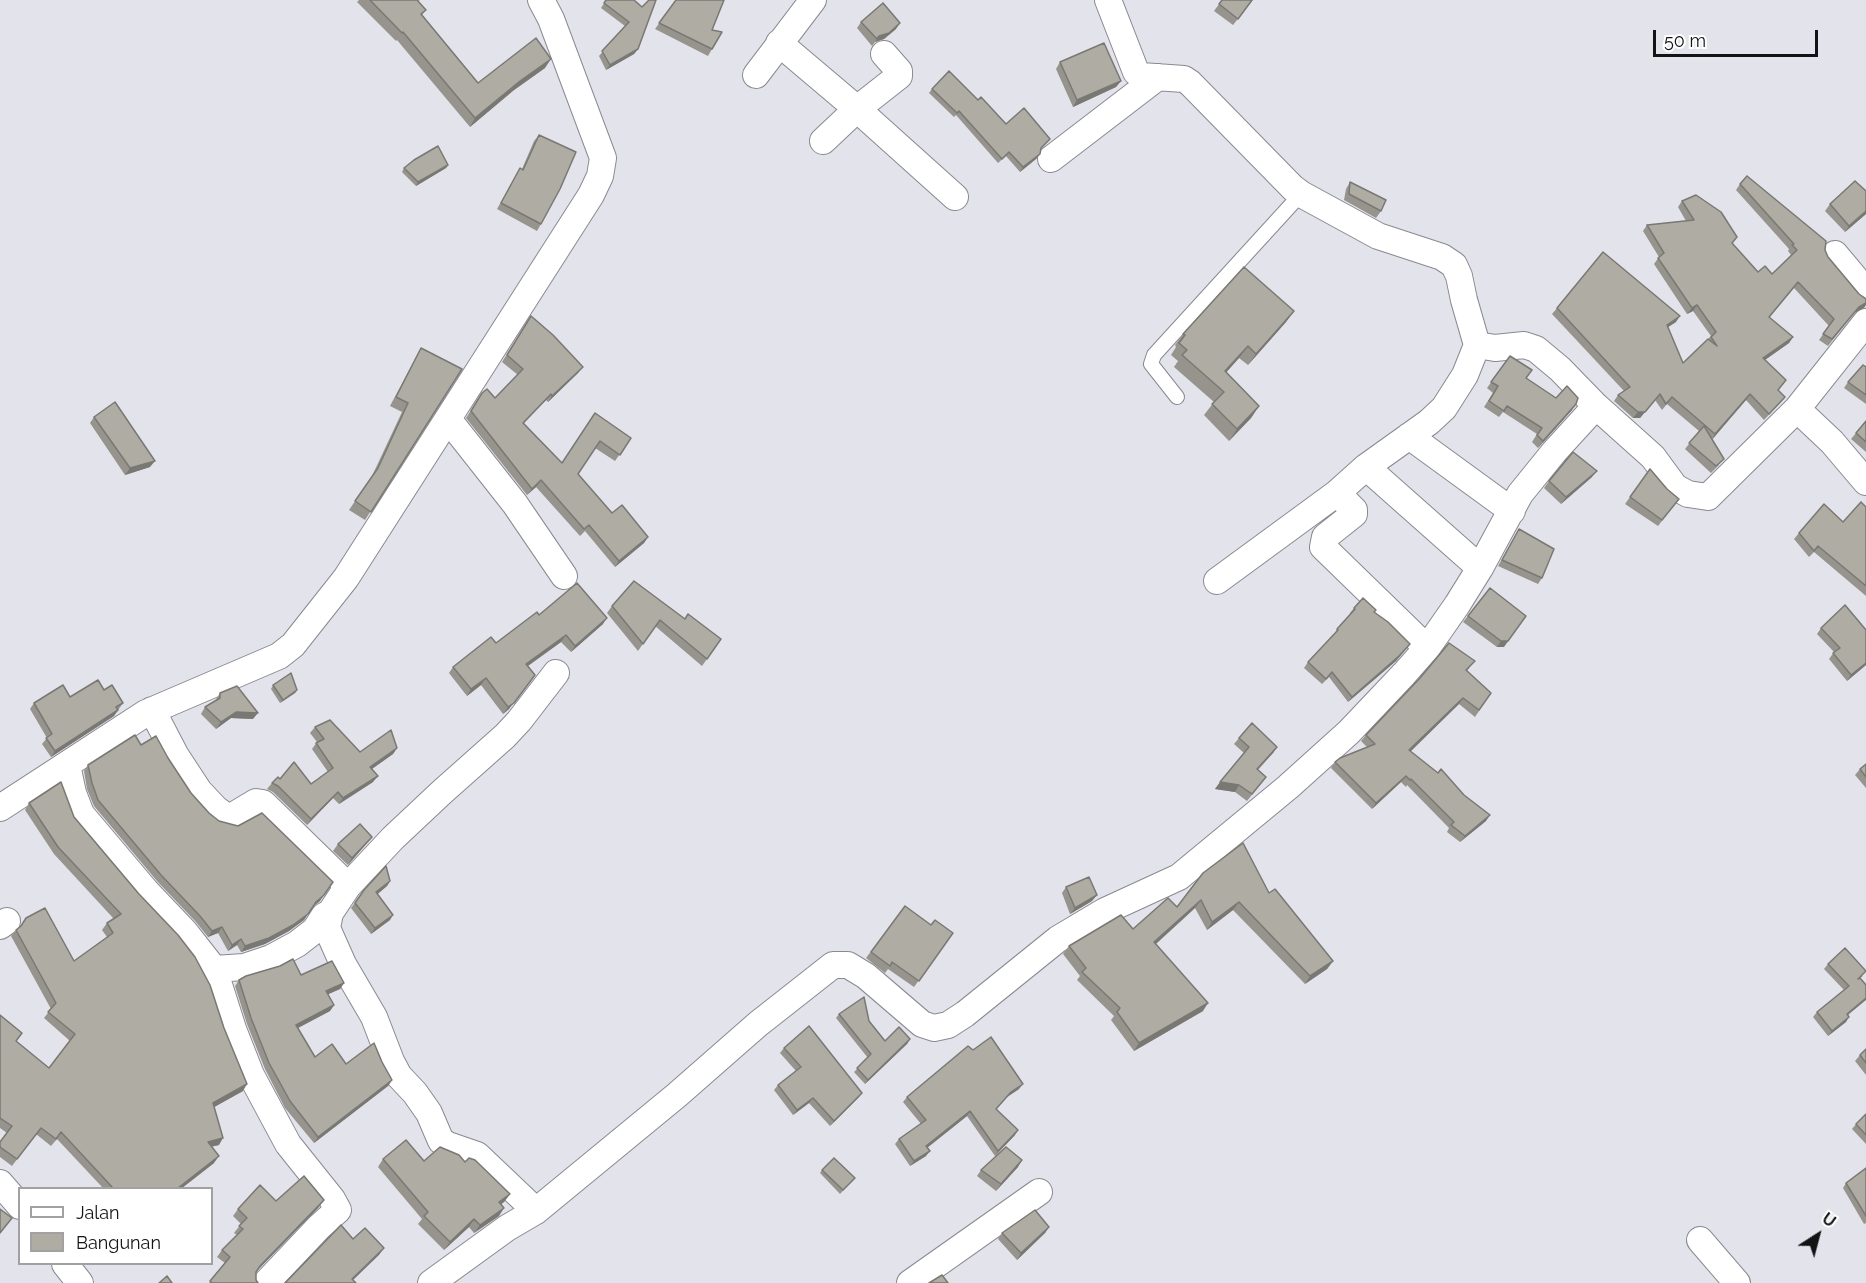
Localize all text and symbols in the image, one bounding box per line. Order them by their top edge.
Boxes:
scale bar [1656,18,1821,56]
text: 50 m [1664,30,1706,51]
legend [18,1187,213,1265]
text: Jalan [76,1202,120,1223]
north arrow [1788,1205,1848,1265]
text: U [1818,1209,1839,1231]
text: Bangunan [76,1232,161,1253]

